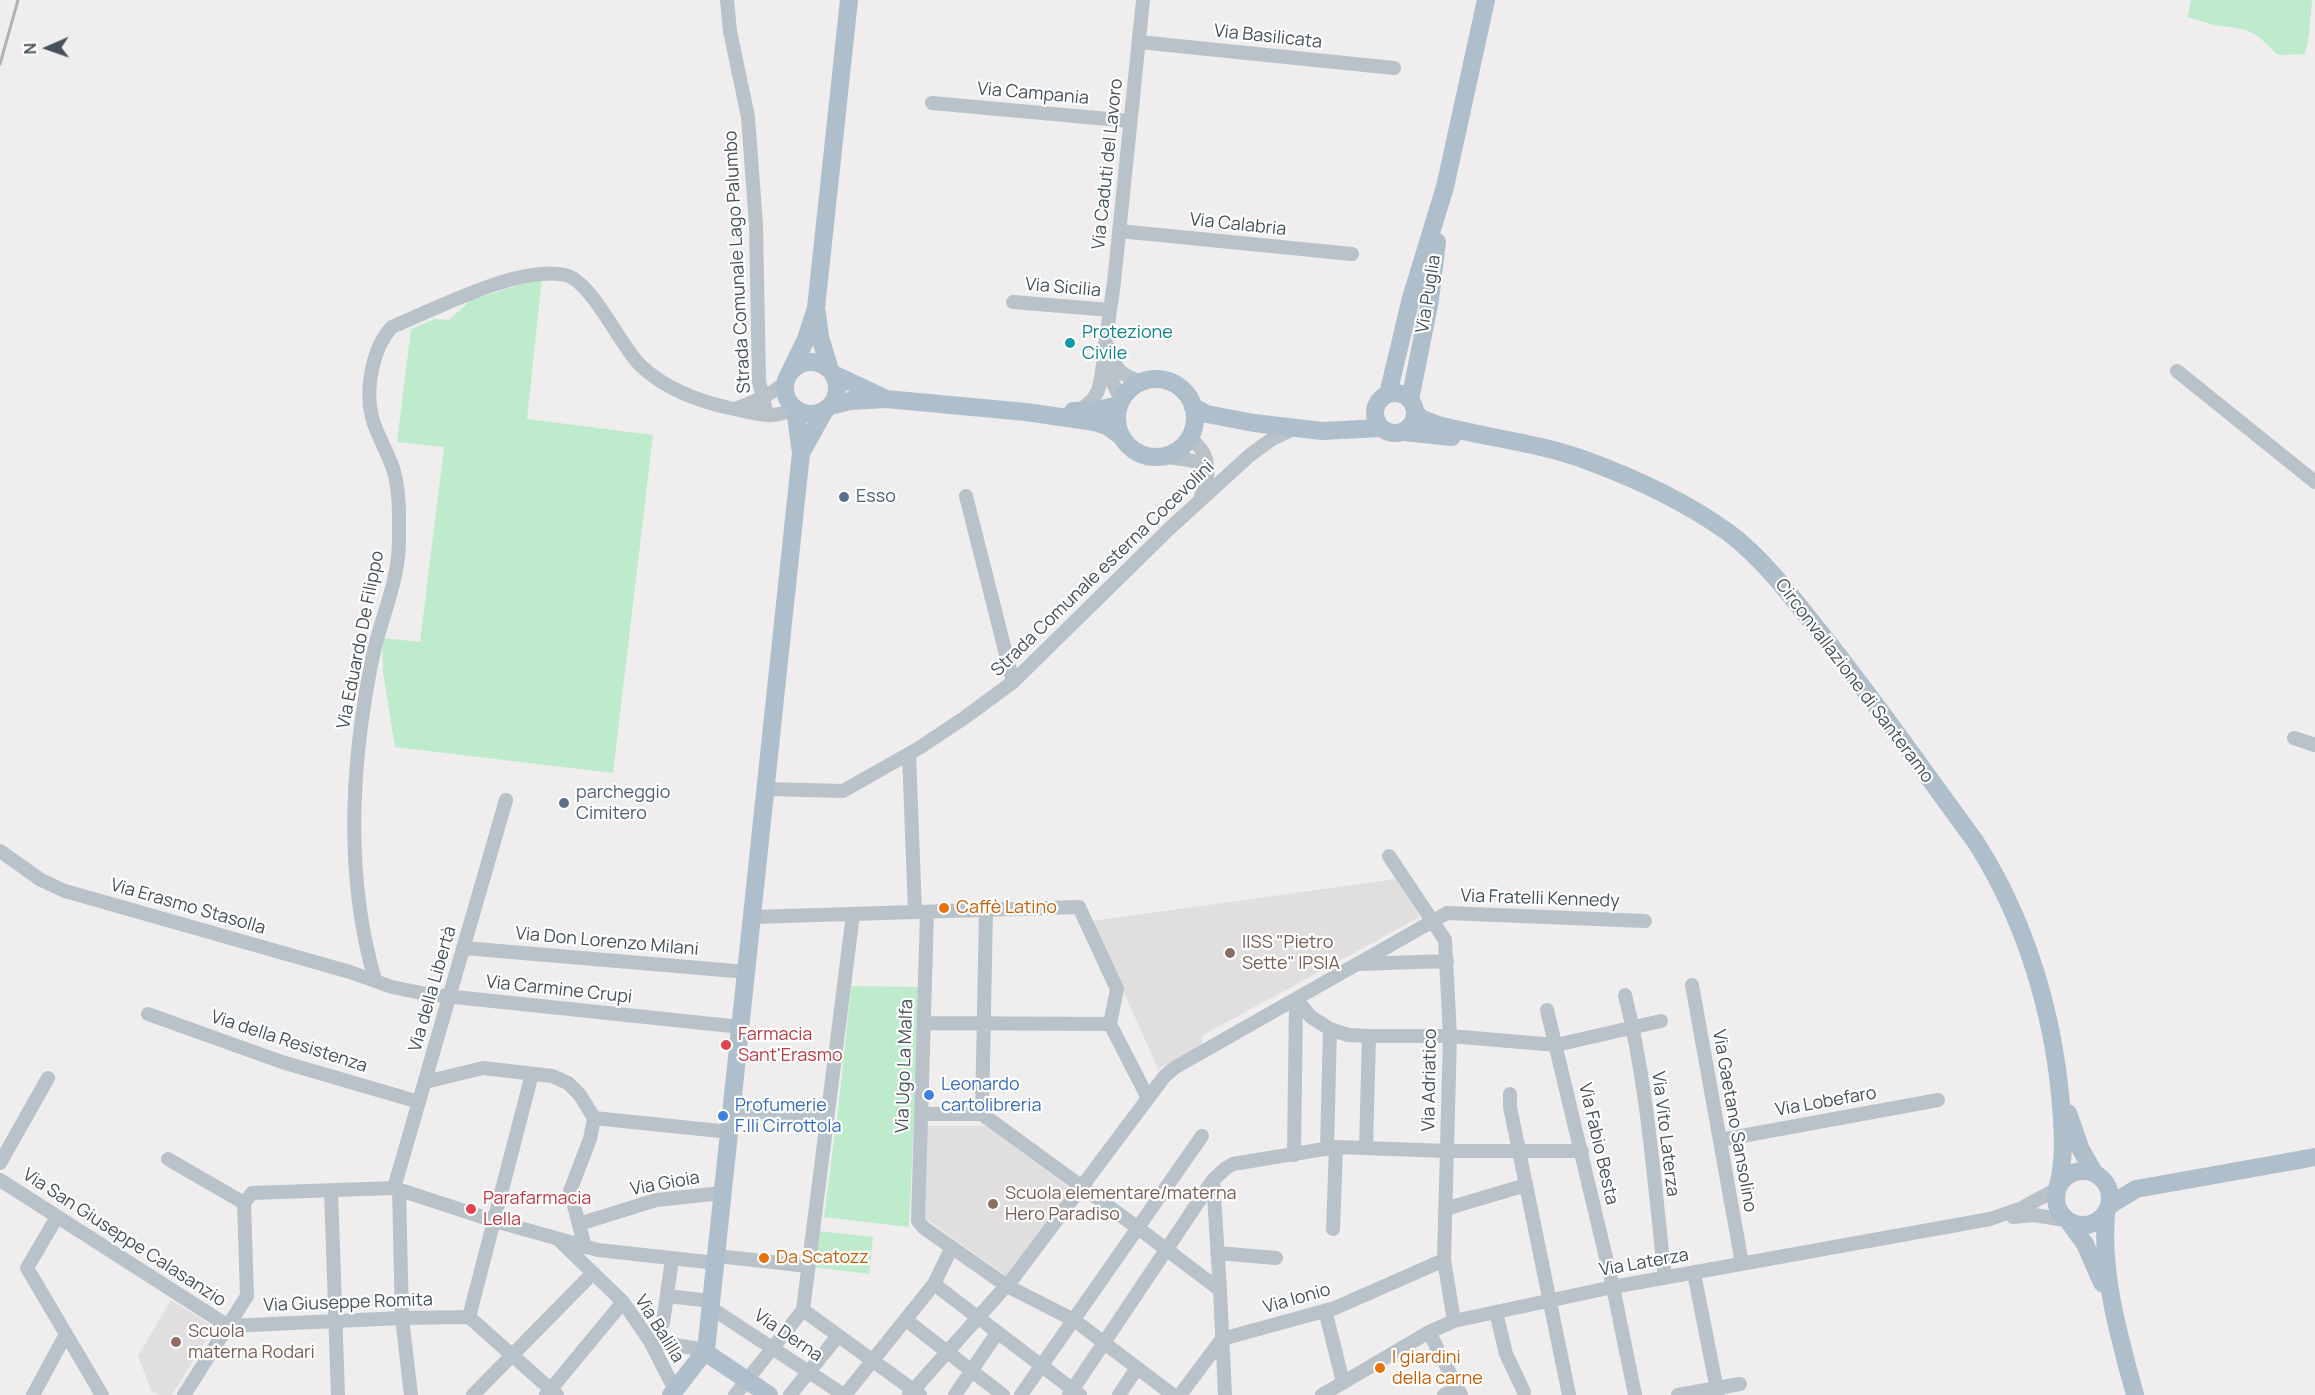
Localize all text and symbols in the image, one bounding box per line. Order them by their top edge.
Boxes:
north arrow [18,18,78,78]
street label: Via Basilicata [1213,21,1323,53]
text: N [19,42,41,55]
street label: Via Caduti del Lavoro [1088,77,1128,251]
street label: Via Campania [976,78,1090,110]
street label: Strada Comunale Lago Palumbo [720,130,756,394]
street label: Via Calabria [1189,209,1287,241]
street label: Via Puglia [1412,253,1446,335]
street label: Via Sicilia [1024,274,1102,302]
place label: Protezione Civile [1082,322,1173,364]
marker: Protezione Civile [1063,336,1077,350]
street label: Strada Comunale esterna Cocevolini [987,457,1219,681]
place label: Esso [856,486,896,508]
marker: Esso [837,490,851,504]
street label: Via Eduardo De Filippo [333,549,389,731]
street label: Circonvallazione di Santeramo [1770,575,1938,787]
place label: parcheggio Cimitero [576,782,670,824]
marker: parcheggio Cimitero [557,796,571,810]
street label: Via Erasmo Stasolla [108,875,268,939]
street label: Via Fratelli Kennedy [1460,885,1620,913]
place label: Caffè Latino [956,897,1057,919]
marker: Caffè Latino [937,901,951,915]
street label: Via Don Lorenzo Milani [514,923,700,961]
street label: Via della Libertà [405,924,461,1054]
place label: IISS "Pietro Sette" IPSIA [1242,932,1340,974]
marker: IISS "Pietro Sette" IPSIA [1223,946,1237,960]
street label: Via Carmine Crupi [485,972,633,1008]
street label: Via Ugo La Malfa [892,999,918,1133]
street label: Via della Resistenza [208,1007,370,1077]
place label: Farmacia Sant'Erasmo [738,1024,843,1066]
street label: Via Adriatico [1418,1028,1442,1132]
street label: Via Gaetano Sansolino [1707,1028,1761,1214]
marker: Farmacia Sant'Erasmo [719,1038,733,1052]
street label: Via Vito Laterza [1647,1070,1683,1198]
place label: Leonardo cartolibreria [941,1074,1041,1116]
street label: Via Fabio Besta [1573,1081,1623,1207]
street label: Via Lobefaro [1774,1082,1878,1122]
marker: Leonardo cartolibreria [922,1088,936,1102]
place label: Profumerie F.lli Cirrottola [735,1095,841,1138]
marker: Profumerie F.lli Cirrottola [716,1109,730,1123]
street label: Via San Giuseppe Calasanzio [18,1164,230,1312]
street label: Via Gioia [629,1167,701,1201]
place label: Scuola elementare/materna Hero Paradiso [1005,1183,1237,1226]
place label: Parafarmacia Lella [483,1188,591,1230]
marker: Scuola elementare/materna Hero Paradiso [986,1197,1000,1211]
marker: Parafarmacia Lella [464,1202,478,1216]
street label: Via Laterza [1598,1245,1690,1281]
place label: Da Scatozz [776,1247,869,1269]
marker: Da Scatozz [757,1251,771,1265]
street label: Via Ionio [1261,1279,1333,1319]
street label: Via Giuseppe Romita [263,1289,433,1317]
street label: Via Balilla [630,1291,688,1367]
street label: Via Derna [750,1305,826,1367]
place label: Scuola materna Rodari [188,1321,315,1364]
marker: Scuola materna Rodari [169,1335,183,1349]
place label: I giardini della carne [1392,1347,1483,1390]
marker: I giardini della carne [1373,1361,1387,1375]

